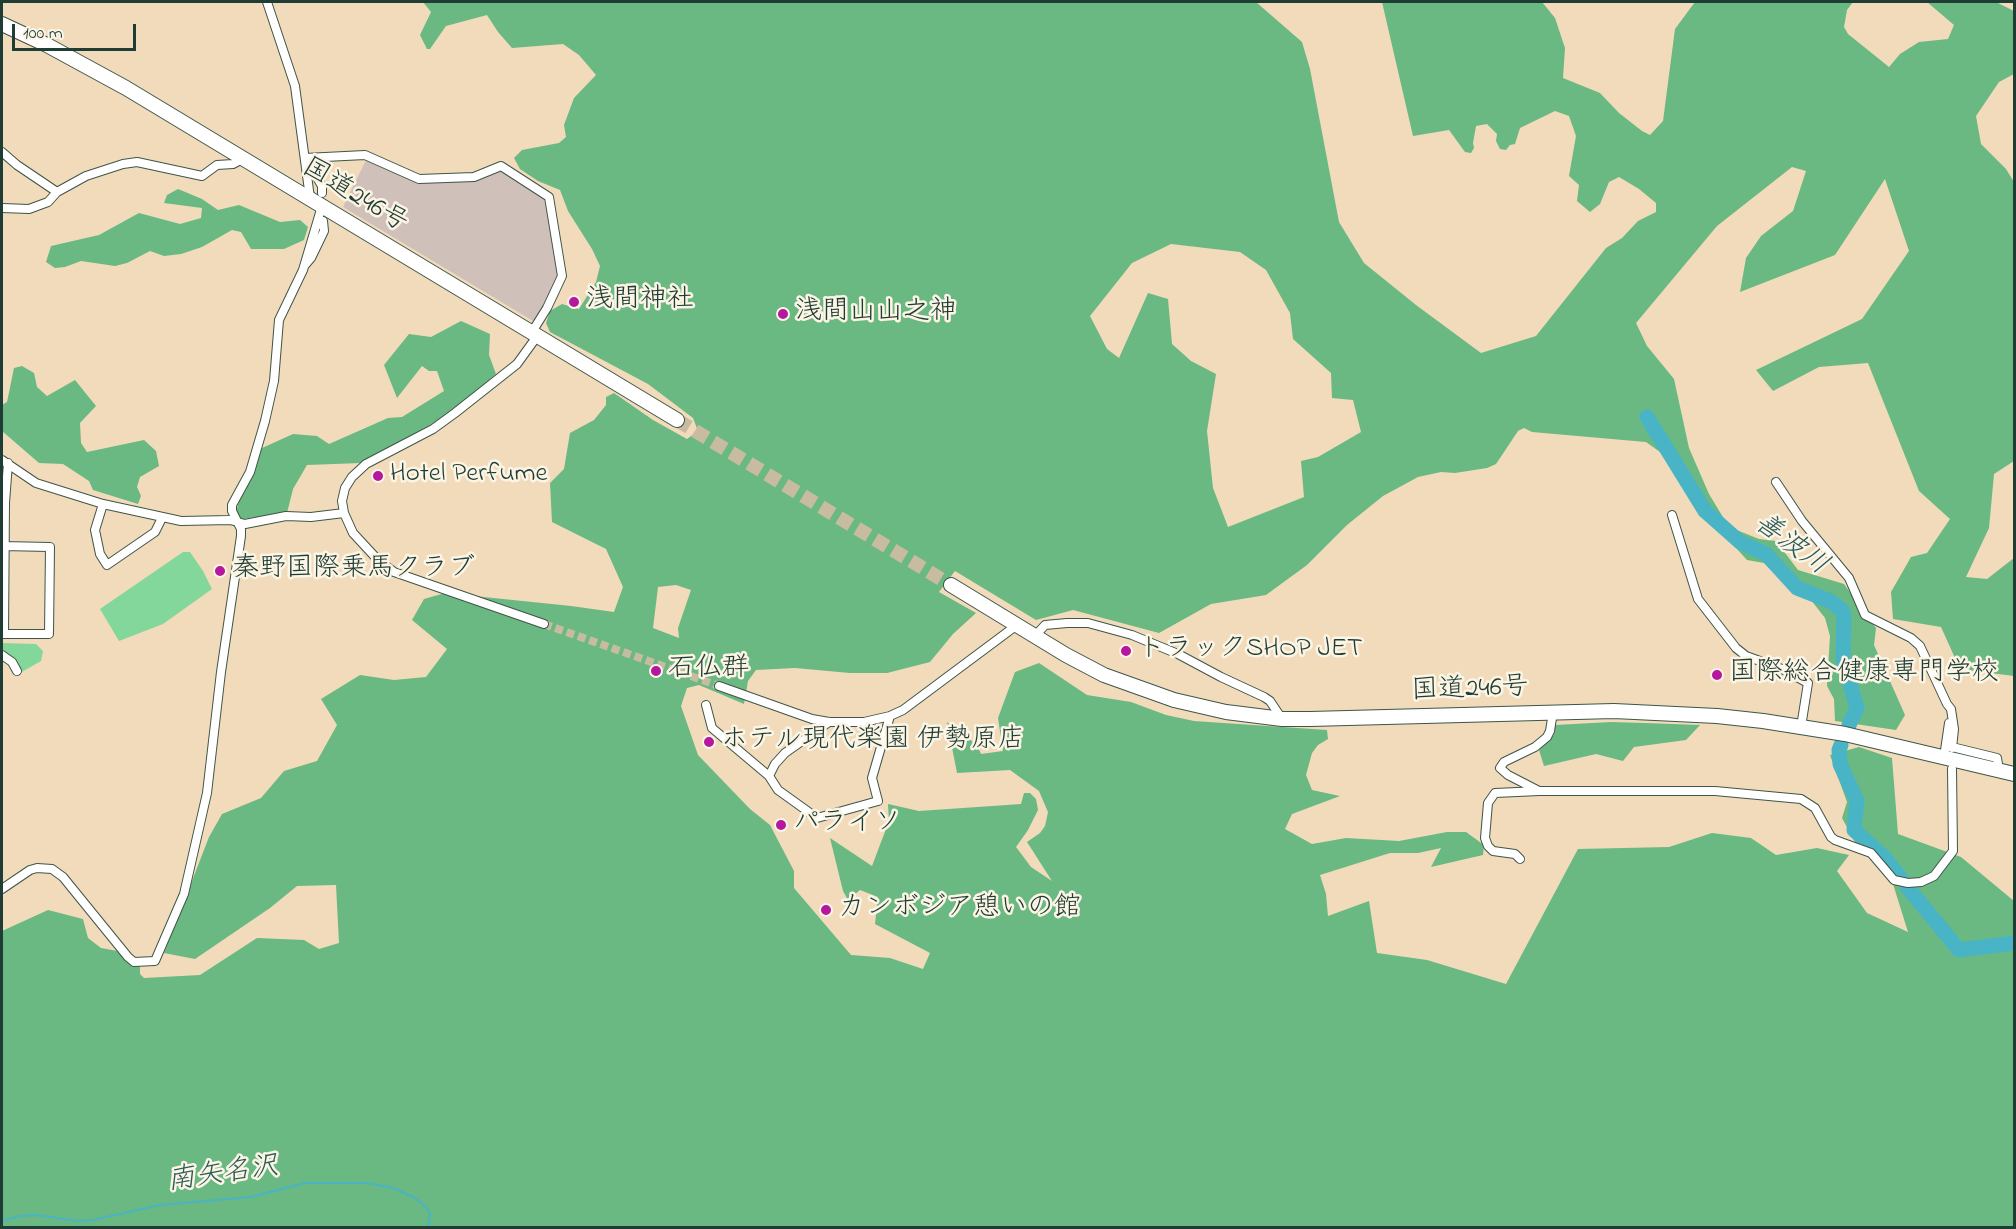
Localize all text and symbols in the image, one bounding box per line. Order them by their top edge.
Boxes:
scale bar [15,12,140,50]
text: 100 m [23,21,63,47]
street label: 国道246号 [295,153,413,241]
place label: 浅間神社 [586,286,694,318]
marker: 浅間神社 [567,295,581,309]
place label: 浅間山山之神 [795,298,957,330]
marker: 浅間山山之神 [776,307,790,321]
place label: Hotel Perfume [390,460,548,492]
marker: Hotel Perfume [371,469,385,483]
water label: 善波川 [1746,508,1834,584]
place label: 秦野国際乗馬クラブ [232,555,475,587]
marker: 秦野国際乗馬クラブ [213,564,227,578]
place label: トラックSHOP JET [1138,635,1363,667]
marker: トラックSHOP JET [1119,644,1133,658]
place label: 石仏群 [668,655,749,687]
place label: 国際総合健康専門学校 [1729,659,1999,691]
marker: 石仏群 [649,664,663,678]
marker: 国際総合健康専門学校 [1710,668,1724,682]
street label: 国道246号 [1411,673,1529,709]
place label: ホテル現代楽園 伊勢原店 [721,726,1025,758]
marker: ホテル現代楽園 伊勢原店 [702,735,716,749]
place label: パライソ [793,809,901,841]
marker: パライソ [774,818,788,832]
place label: カンボジア憩いの館 [838,894,1081,926]
marker: カンボジア憩いの館 [819,903,833,917]
water label: 南矢名沢 [165,1152,281,1200]

